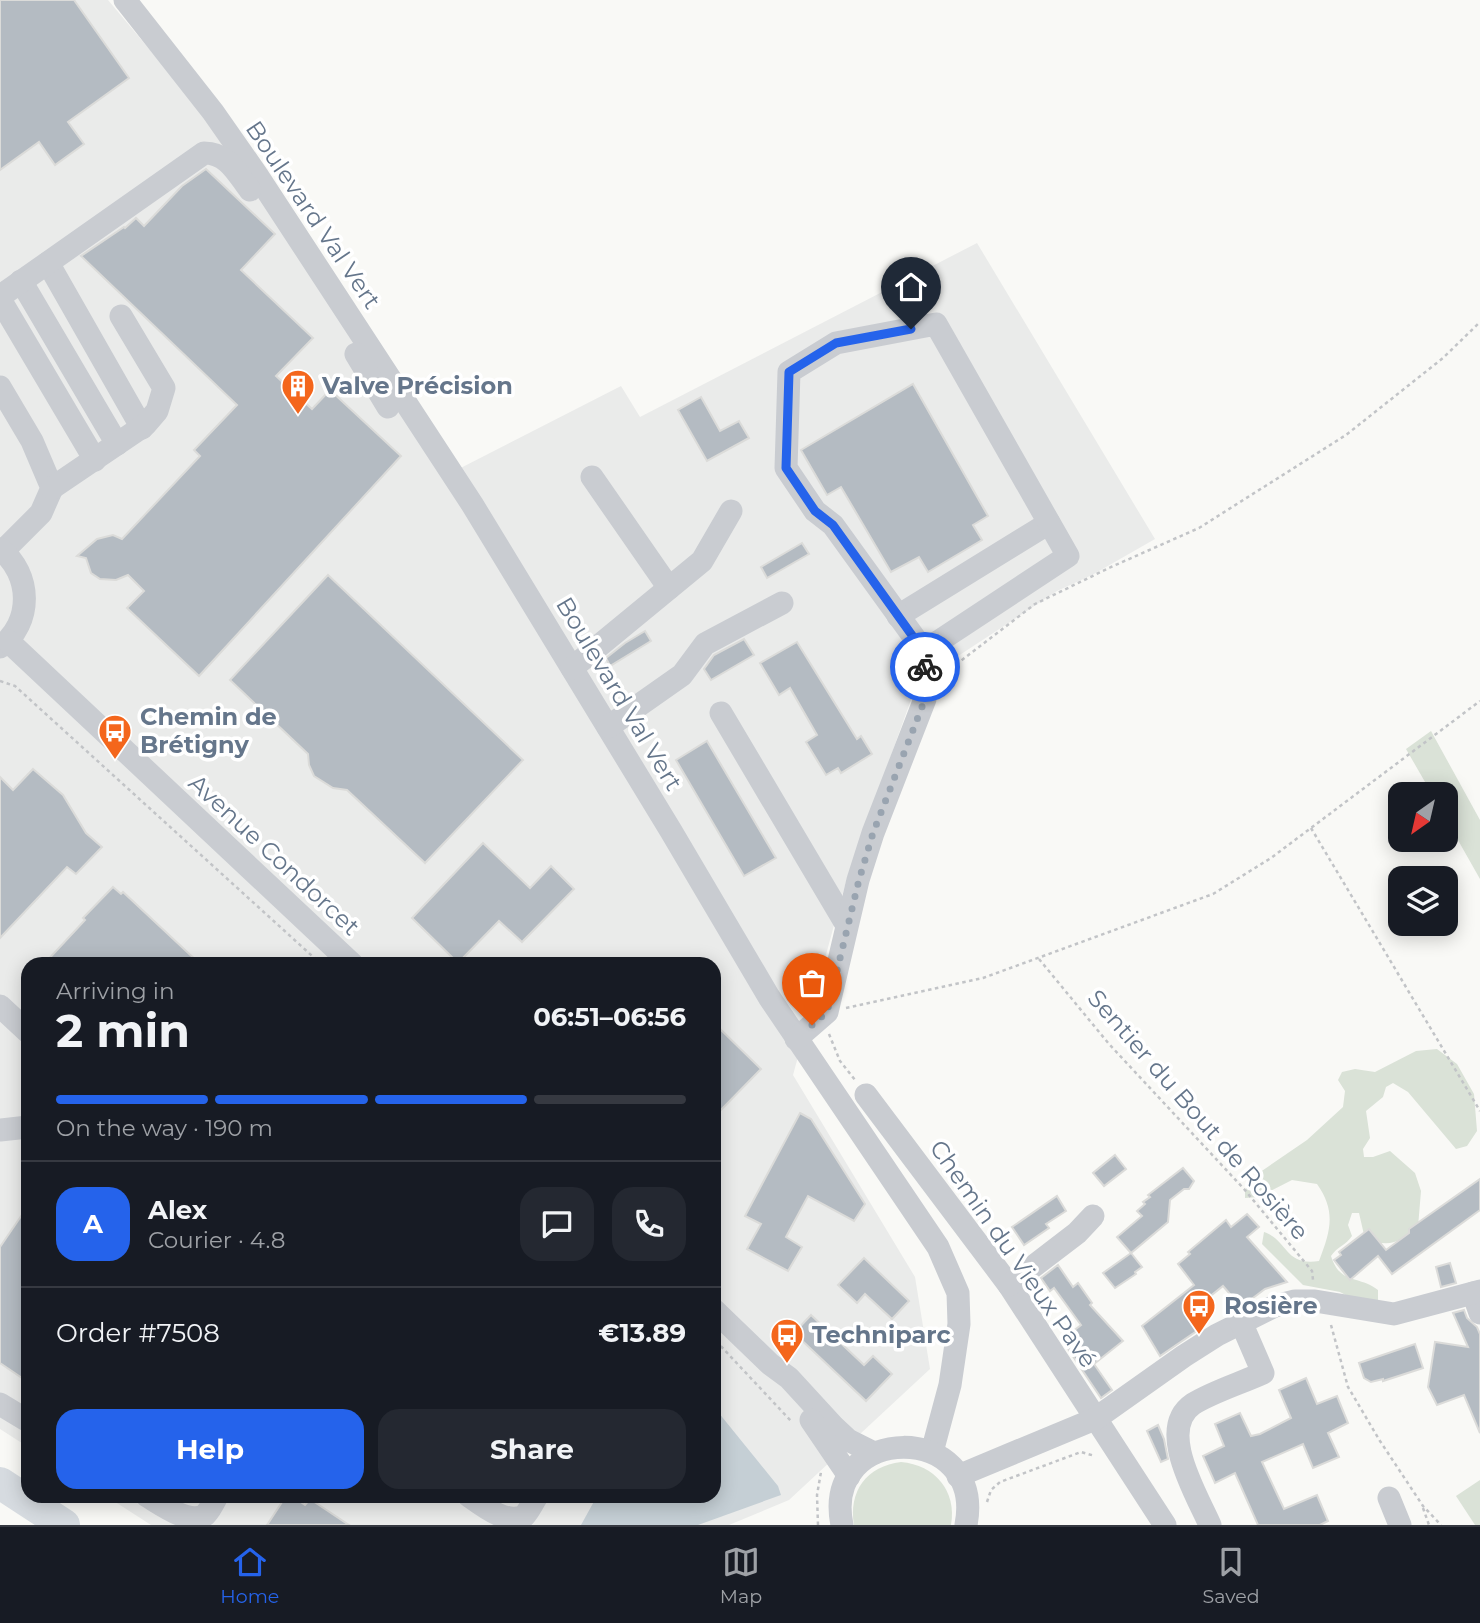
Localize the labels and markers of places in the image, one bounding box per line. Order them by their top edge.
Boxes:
pin [881,257,941,329]
building icon: Valve Précision [279,367,317,416]
place label: Valve Précision [321,371,513,400]
place label: Chemin de Brétigny [140,702,277,759]
bus stop icon: Chemin de Brétigny [96,712,134,761]
pin [782,953,842,1025]
bus stop icon: Rosière [1180,1287,1218,1336]
place label: Rosière [1224,1291,1318,1320]
bus stop icon: Techniparc [768,1316,806,1365]
place label: Techniparc [812,1320,951,1349]

